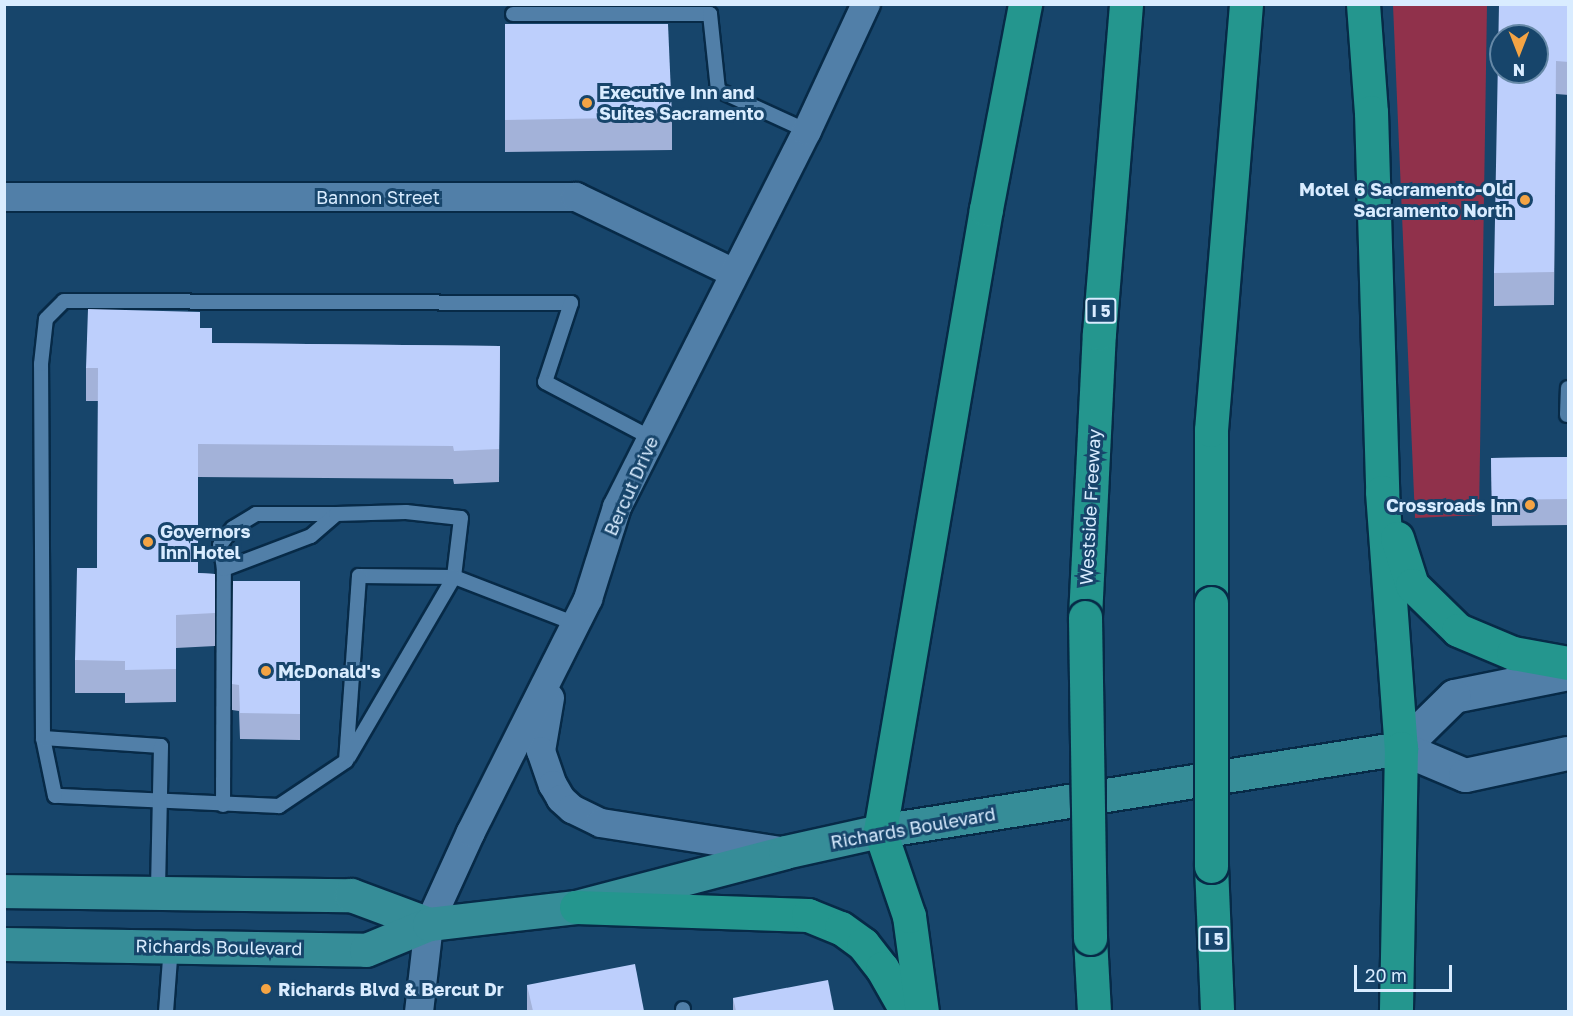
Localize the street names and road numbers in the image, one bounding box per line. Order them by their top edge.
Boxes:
street label: Bannon Street [316,186,440,208]
road number: I 5 [1084,298,1118,324]
street label: Westside Freeway [1075,428,1105,586]
street label: Bercut Drive [600,433,662,539]
street label: Richards Boulevard [829,803,997,853]
road number: I 5 [1198,926,1230,952]
street label: Richards Boulevard [135,935,303,959]

